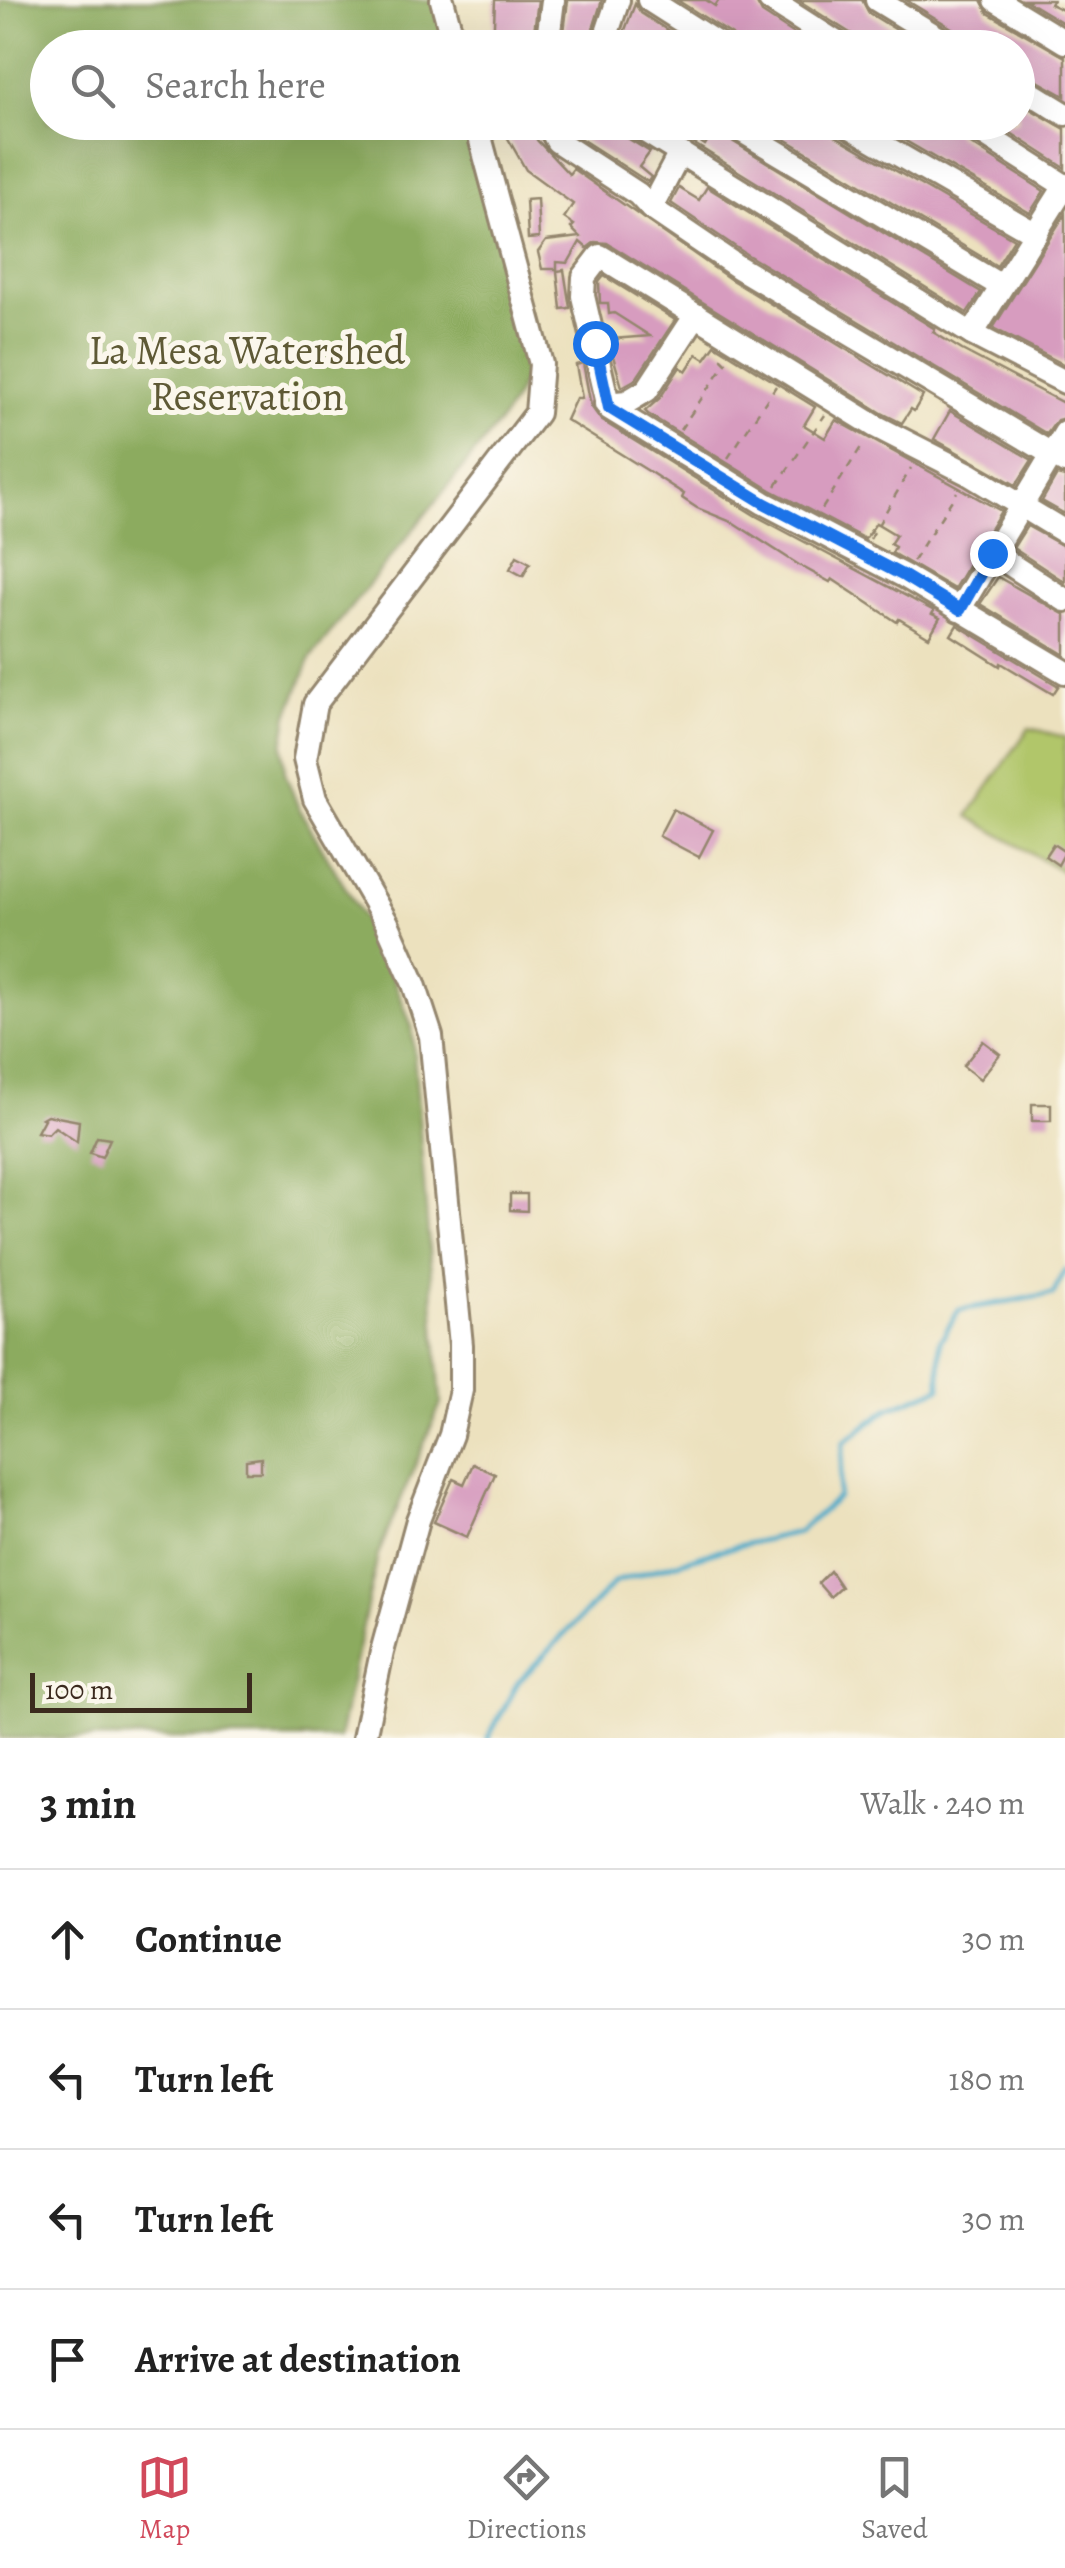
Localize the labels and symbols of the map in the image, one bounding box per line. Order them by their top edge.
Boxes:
route start [573,321,619,367]
park label: La Mesa Watershed Reservation [89,323,406,424]
route end [970,531,1016,577]
scale bar [30,1668,252,1712]

